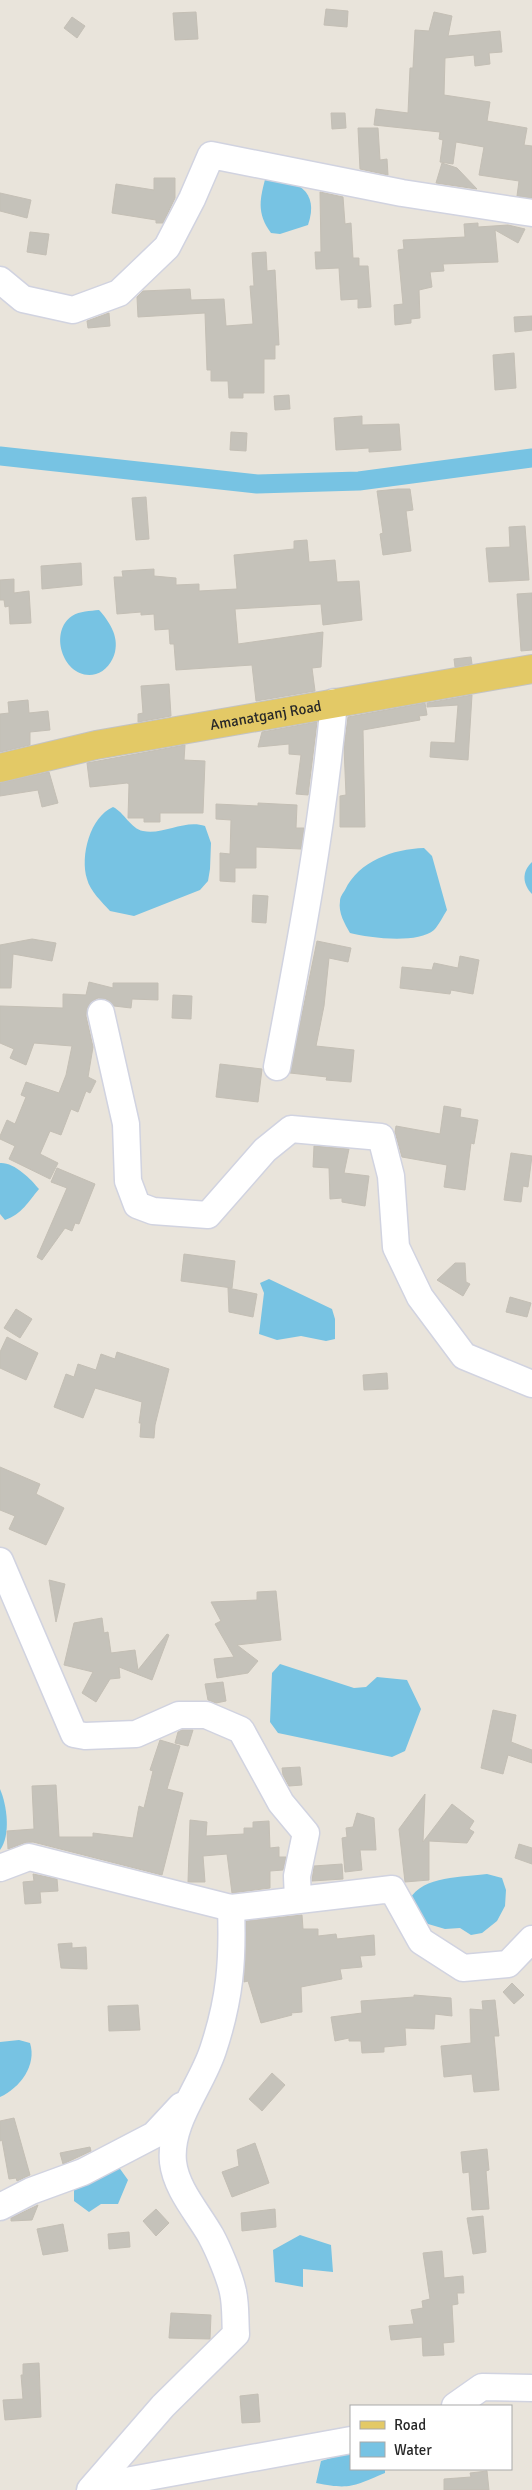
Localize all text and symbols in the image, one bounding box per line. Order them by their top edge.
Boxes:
street label: Amanatganj Road [209,697,323,734]
legend [350,2405,512,2470]
text: Road [394,2416,426,2434]
text: Water [394,2441,432,2459]

